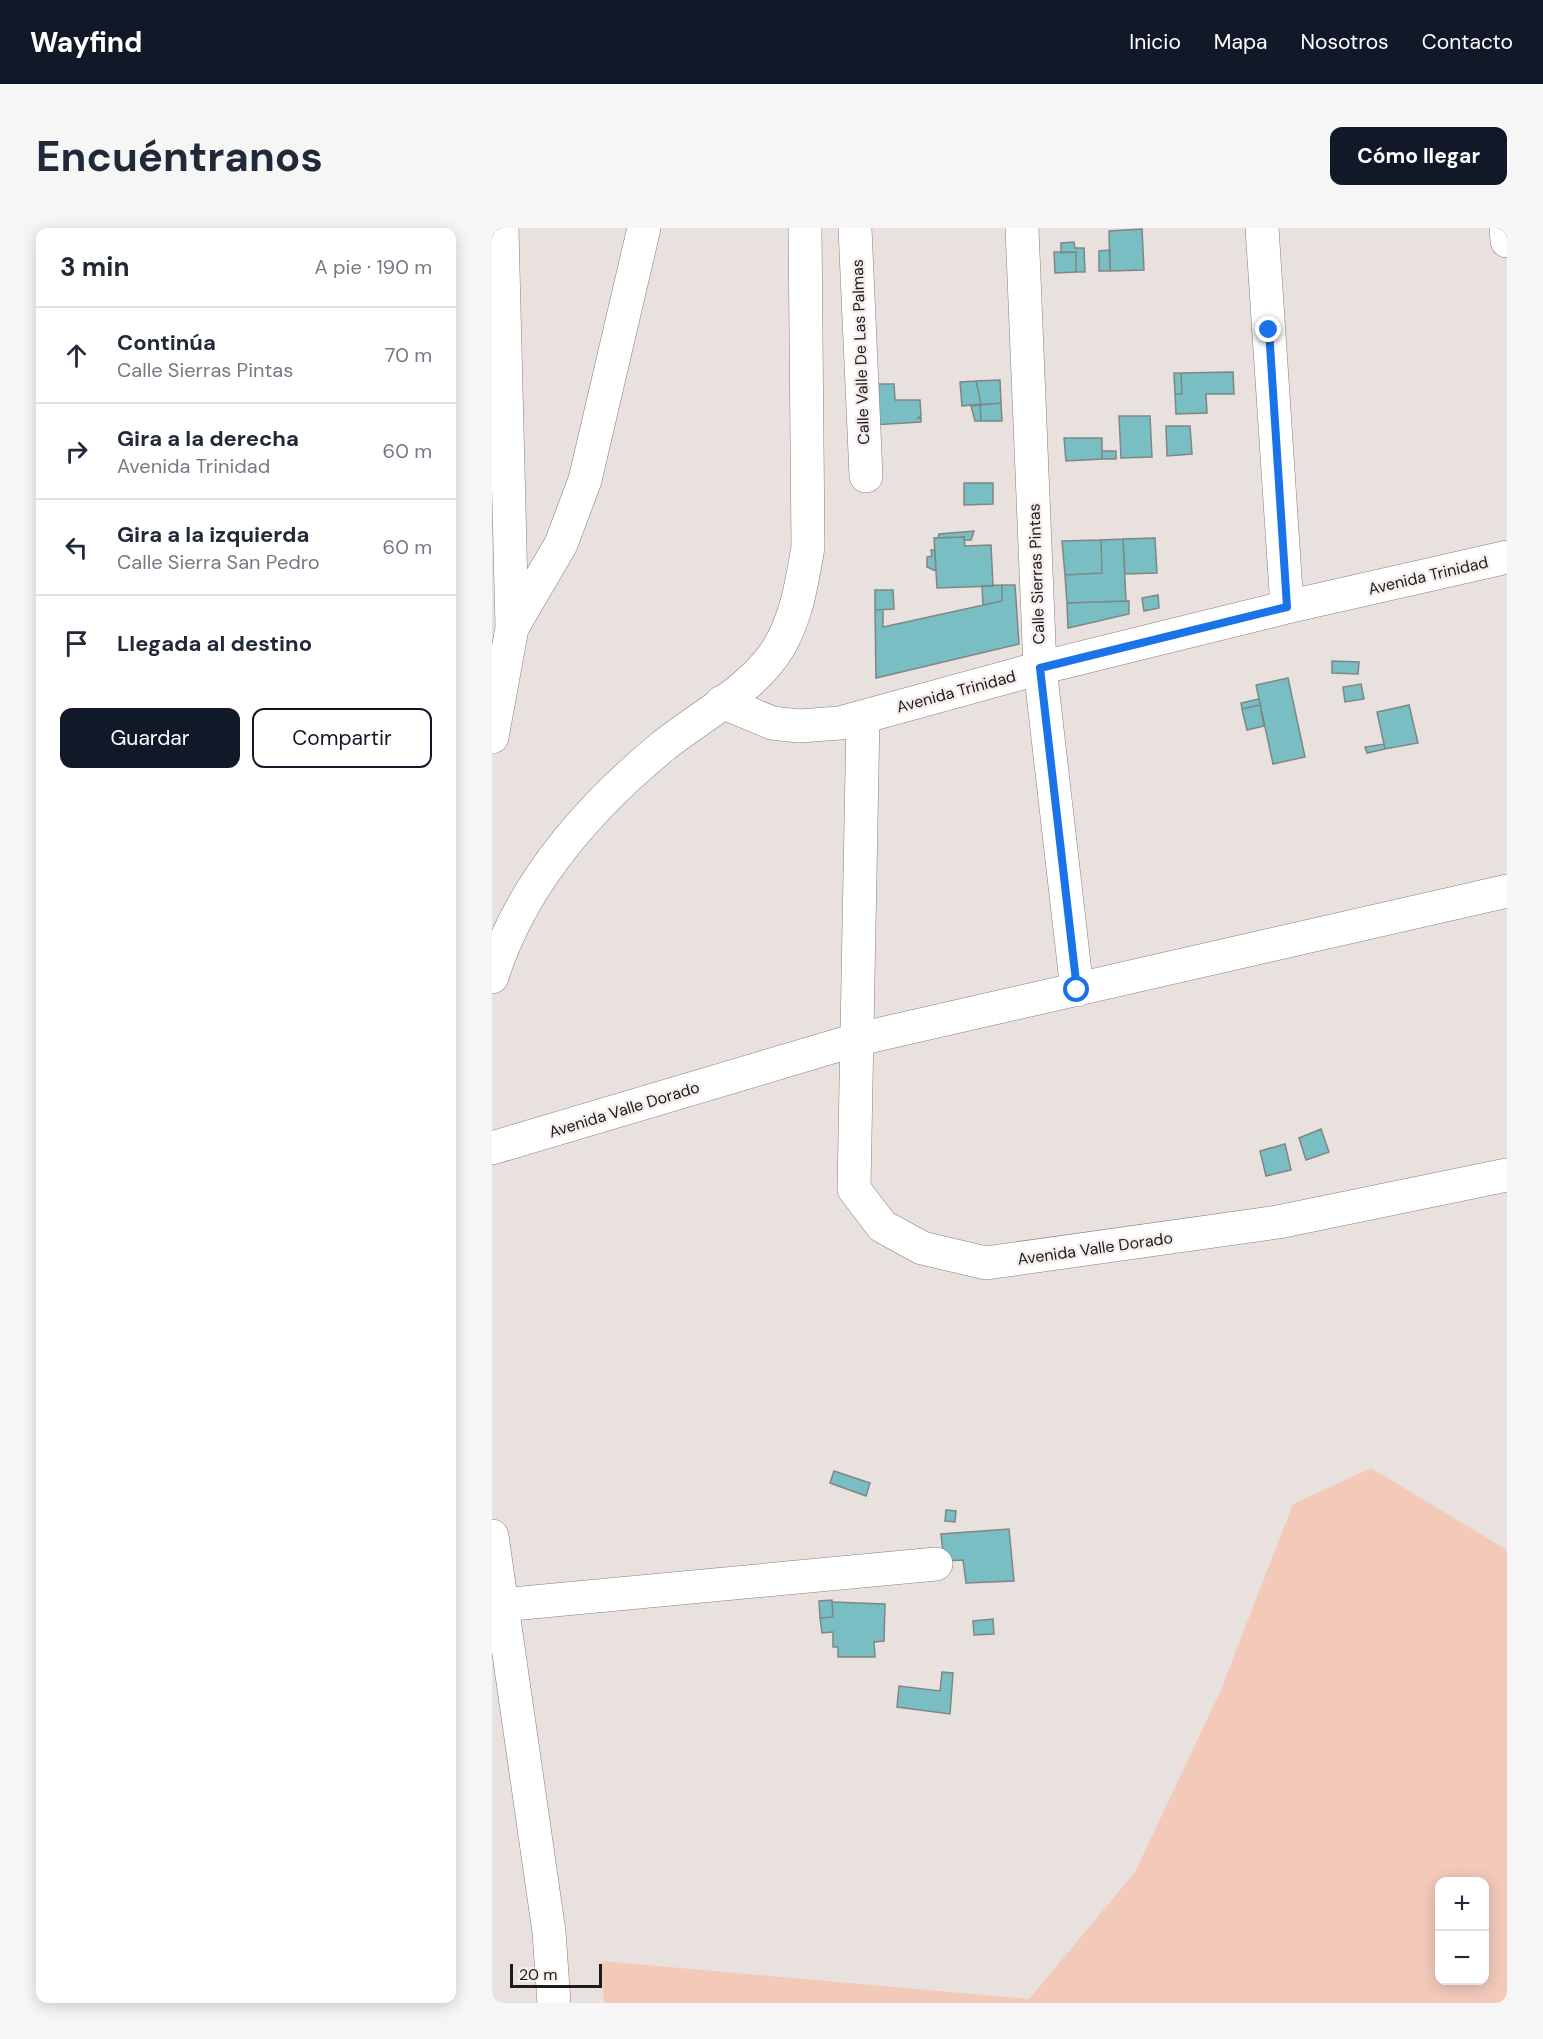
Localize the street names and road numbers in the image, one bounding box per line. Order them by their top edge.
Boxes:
street label: Calle Valle De Las Palmas [847,259,874,445]
street label: Calle Sierras Pintas [1024,503,1049,645]
street label: Avenida Trinidad [1366,551,1490,600]
street label: Avenida Trinidad [894,665,1018,717]
street label: Avenida Valle Dorado [546,1077,702,1142]
street label: Avenida Valle Dorado [1016,1227,1174,1270]

